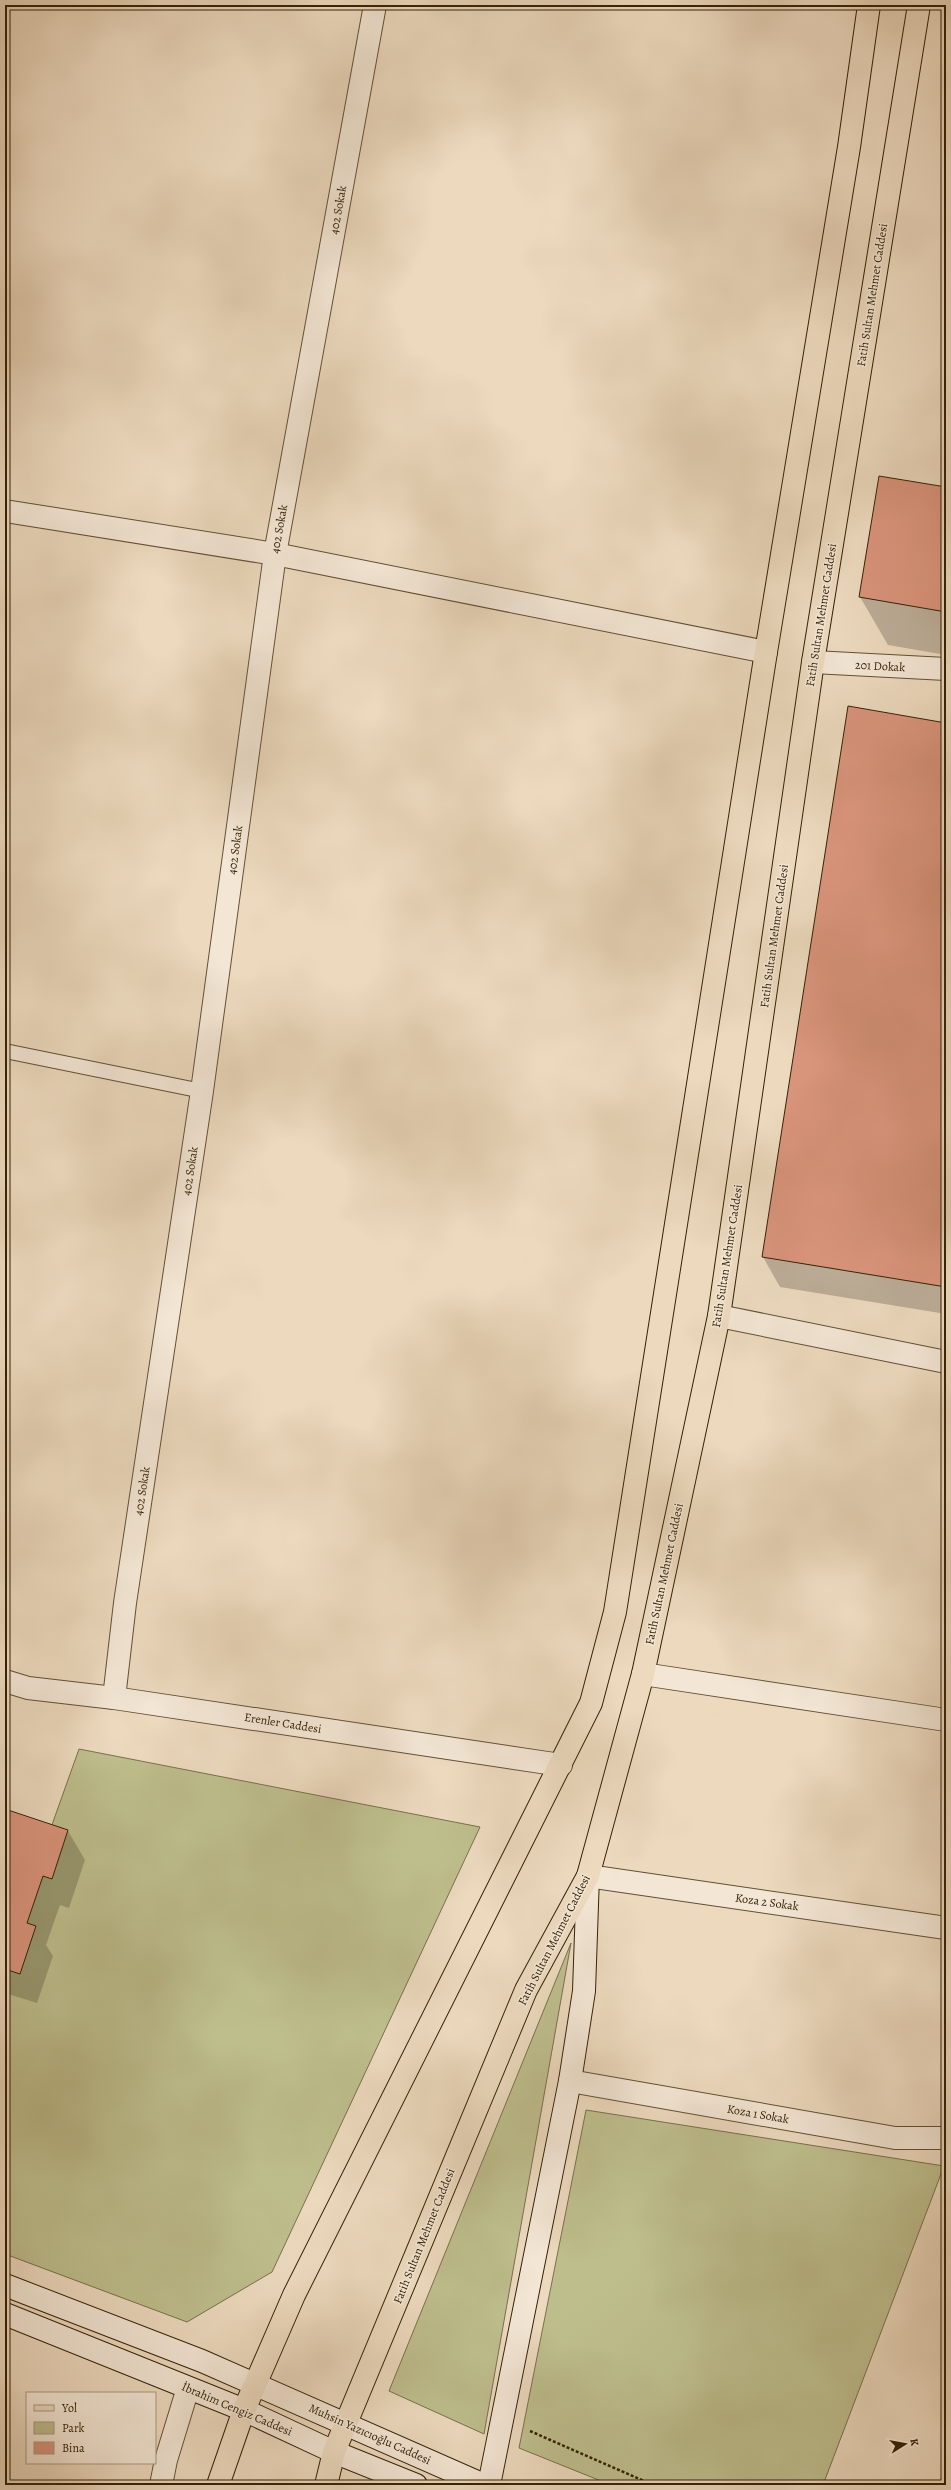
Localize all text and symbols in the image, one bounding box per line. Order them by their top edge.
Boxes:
street label: 402 Sokak [326,184,350,236]
street label: Fatih Sultan Mehmet Caddesi [853,222,891,368]
street label: 402 Sokak [267,503,291,555]
street label: Fatih Sultan Mehmet Caddesi [802,542,840,688]
street label: 201 Dokak [854,657,906,675]
street label: 402 Sokak [224,824,246,876]
street label: Fatih Sultan Mehmet Caddesi [756,863,792,1009]
street label: 402 Sokak [178,1145,202,1197]
street label: Fatih Sultan Mehmet Caddesi [708,1183,746,1329]
street label: 402 Sokak [130,1465,154,1517]
street label: Fatih Sultan Mehmet Caddesi [641,1502,687,1646]
street label: Erenler Caddesi [243,1709,323,1737]
street label: Fatih Sultan Mehmet Caddesi [514,1872,594,2008]
street label: Koza 2 Sokak [734,1890,800,1914]
street label: Koza 1 Sokak [726,2101,790,2127]
street label: Fatih Sultan Mehmet Caddesi [389,2166,459,2306]
street label: İbrahim Cengiz Caddesi [179,2378,295,2440]
legend [26,2392,156,2464]
text: Yol [61,2400,77,2416]
street label: Muhsin Yazıcıoğlu Caddesi [306,2400,434,2468]
text: Park [62,2420,85,2436]
north arrow [885,2424,925,2464]
text: K [906,2437,923,2448]
text: Bina [62,2440,85,2456]

